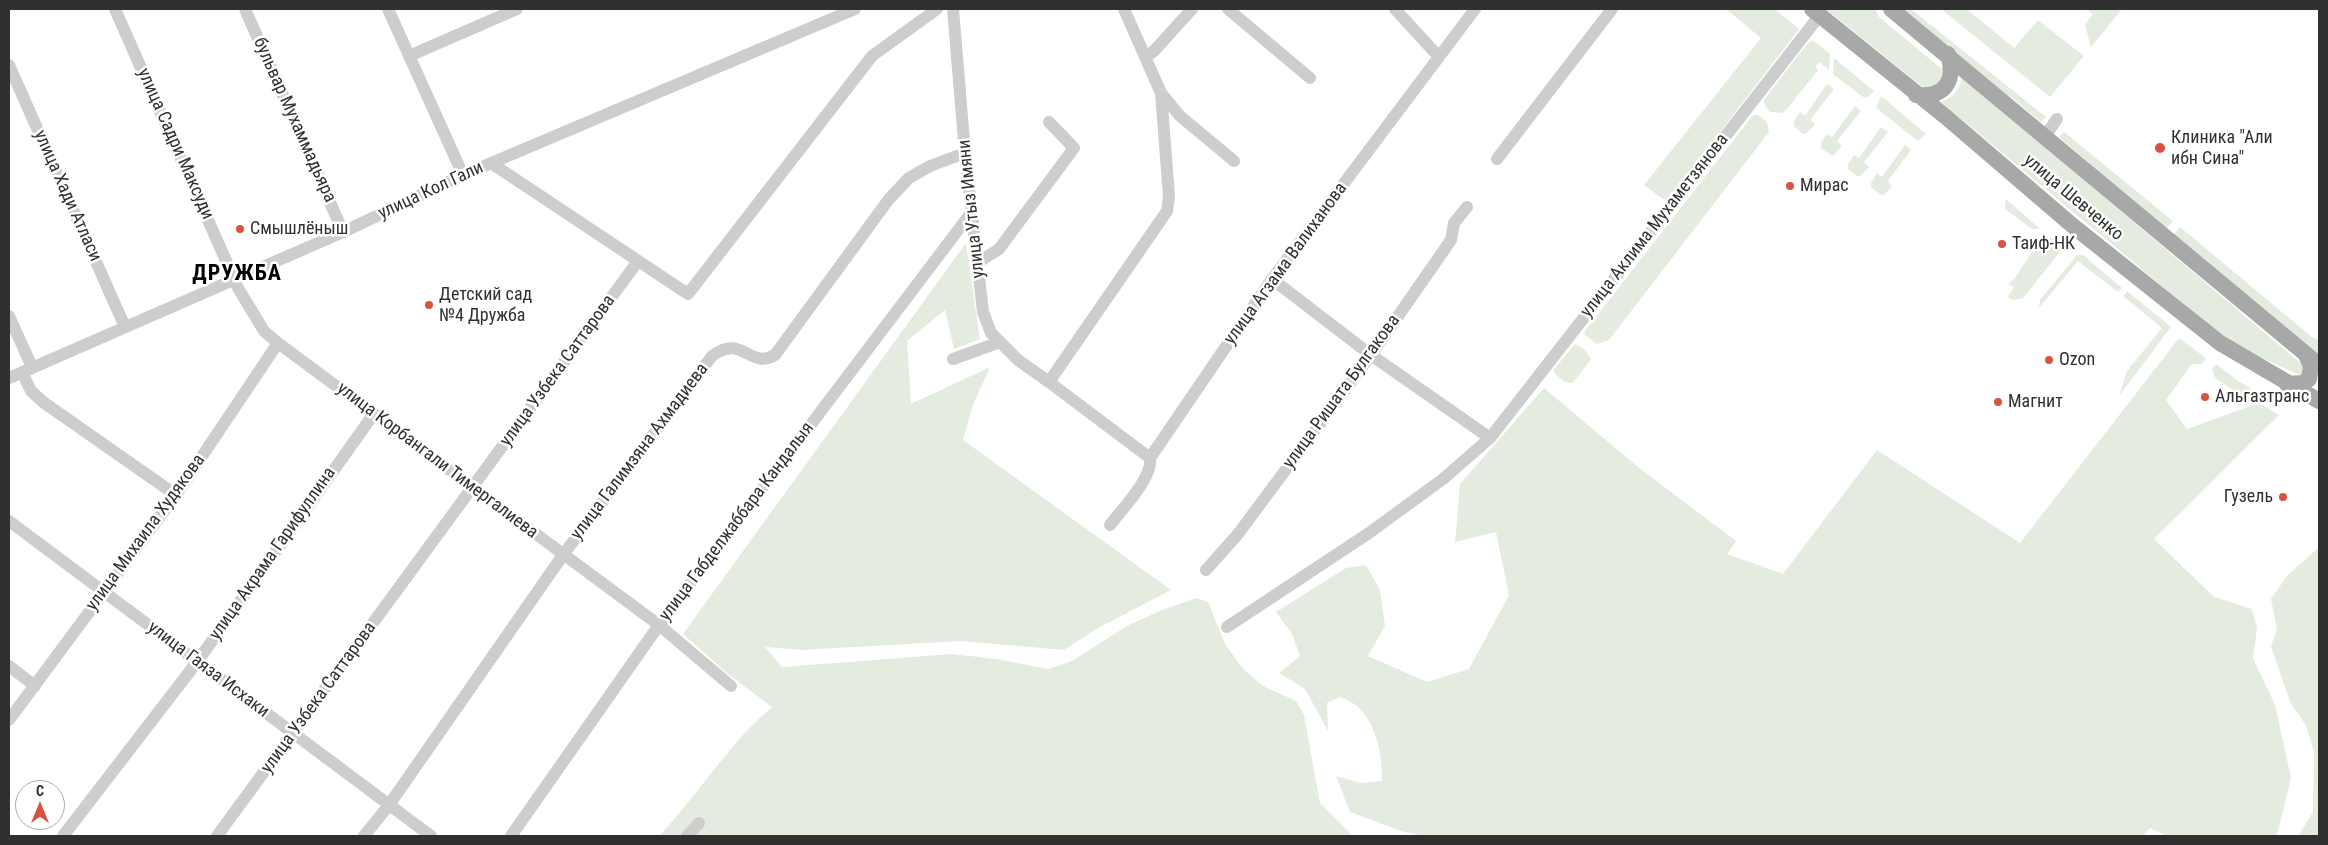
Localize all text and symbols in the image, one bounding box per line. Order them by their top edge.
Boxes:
street label: бульвар Мухаммадьяра [248,34,340,206]
street label: улица Садри Максуди [132,65,218,223]
street label: улица Хади Атласи [28,127,106,265]
place label: Клиника "Али ибн Сина" [2171,127,2273,170]
street label: улица Аклима Мухаметзянова [1577,130,1733,322]
street label: улица Утыз Имяни [954,139,990,279]
marker: Клиника "Али ибн Сина" [2153,141,2167,155]
street label: улица Шевченко [2019,150,2127,246]
street label: улица Кол Гали [375,157,487,225]
place label: Мирас [1800,175,1849,197]
street label: улица Агзама Валиханова [1220,179,1352,349]
marker: Мирас [1784,180,1796,192]
place label: Смышлёныш [250,218,348,240]
marker: Смышлёныш [234,223,246,235]
place label: Таиф-НК [2012,233,2075,255]
marker: Таиф-НК [1996,238,2008,250]
district label: ДРУЖБА [191,261,283,287]
place label: Детский сад №4 Дружба [439,284,532,326]
street label: улица Узбека Саттарова [496,291,620,451]
marker: Детский сад №4 Дружба [423,299,435,311]
street label: улица Ришата Булгакова [1279,311,1405,473]
place label: Ozon [2059,349,2095,371]
marker: Ozon [2043,354,2055,366]
street label: улица Галимзяна Ахмадиева [567,360,713,544]
street label: улица Корбангали Тимергалиева [332,378,542,544]
place label: Альгазтранс [2215,386,2309,408]
place label: Магнит [2008,391,2063,413]
marker: Альгазтранс [2199,391,2211,403]
marker: Магнит [1992,396,2004,408]
street label: улица Габделжаббара Кандалыя [655,418,819,626]
street label: улица Михаила Худякова [82,451,210,615]
street label: улица Акрама Гарифуллина [205,463,341,645]
place label: Гузель [2224,486,2273,508]
marker: Гузель [2277,491,2289,503]
street label: улица Гаяза Исхаки [143,617,273,723]
street label: улица Узбека Саттарова [257,618,381,778]
north arrow [15,780,65,830]
text: С [36,783,44,799]

